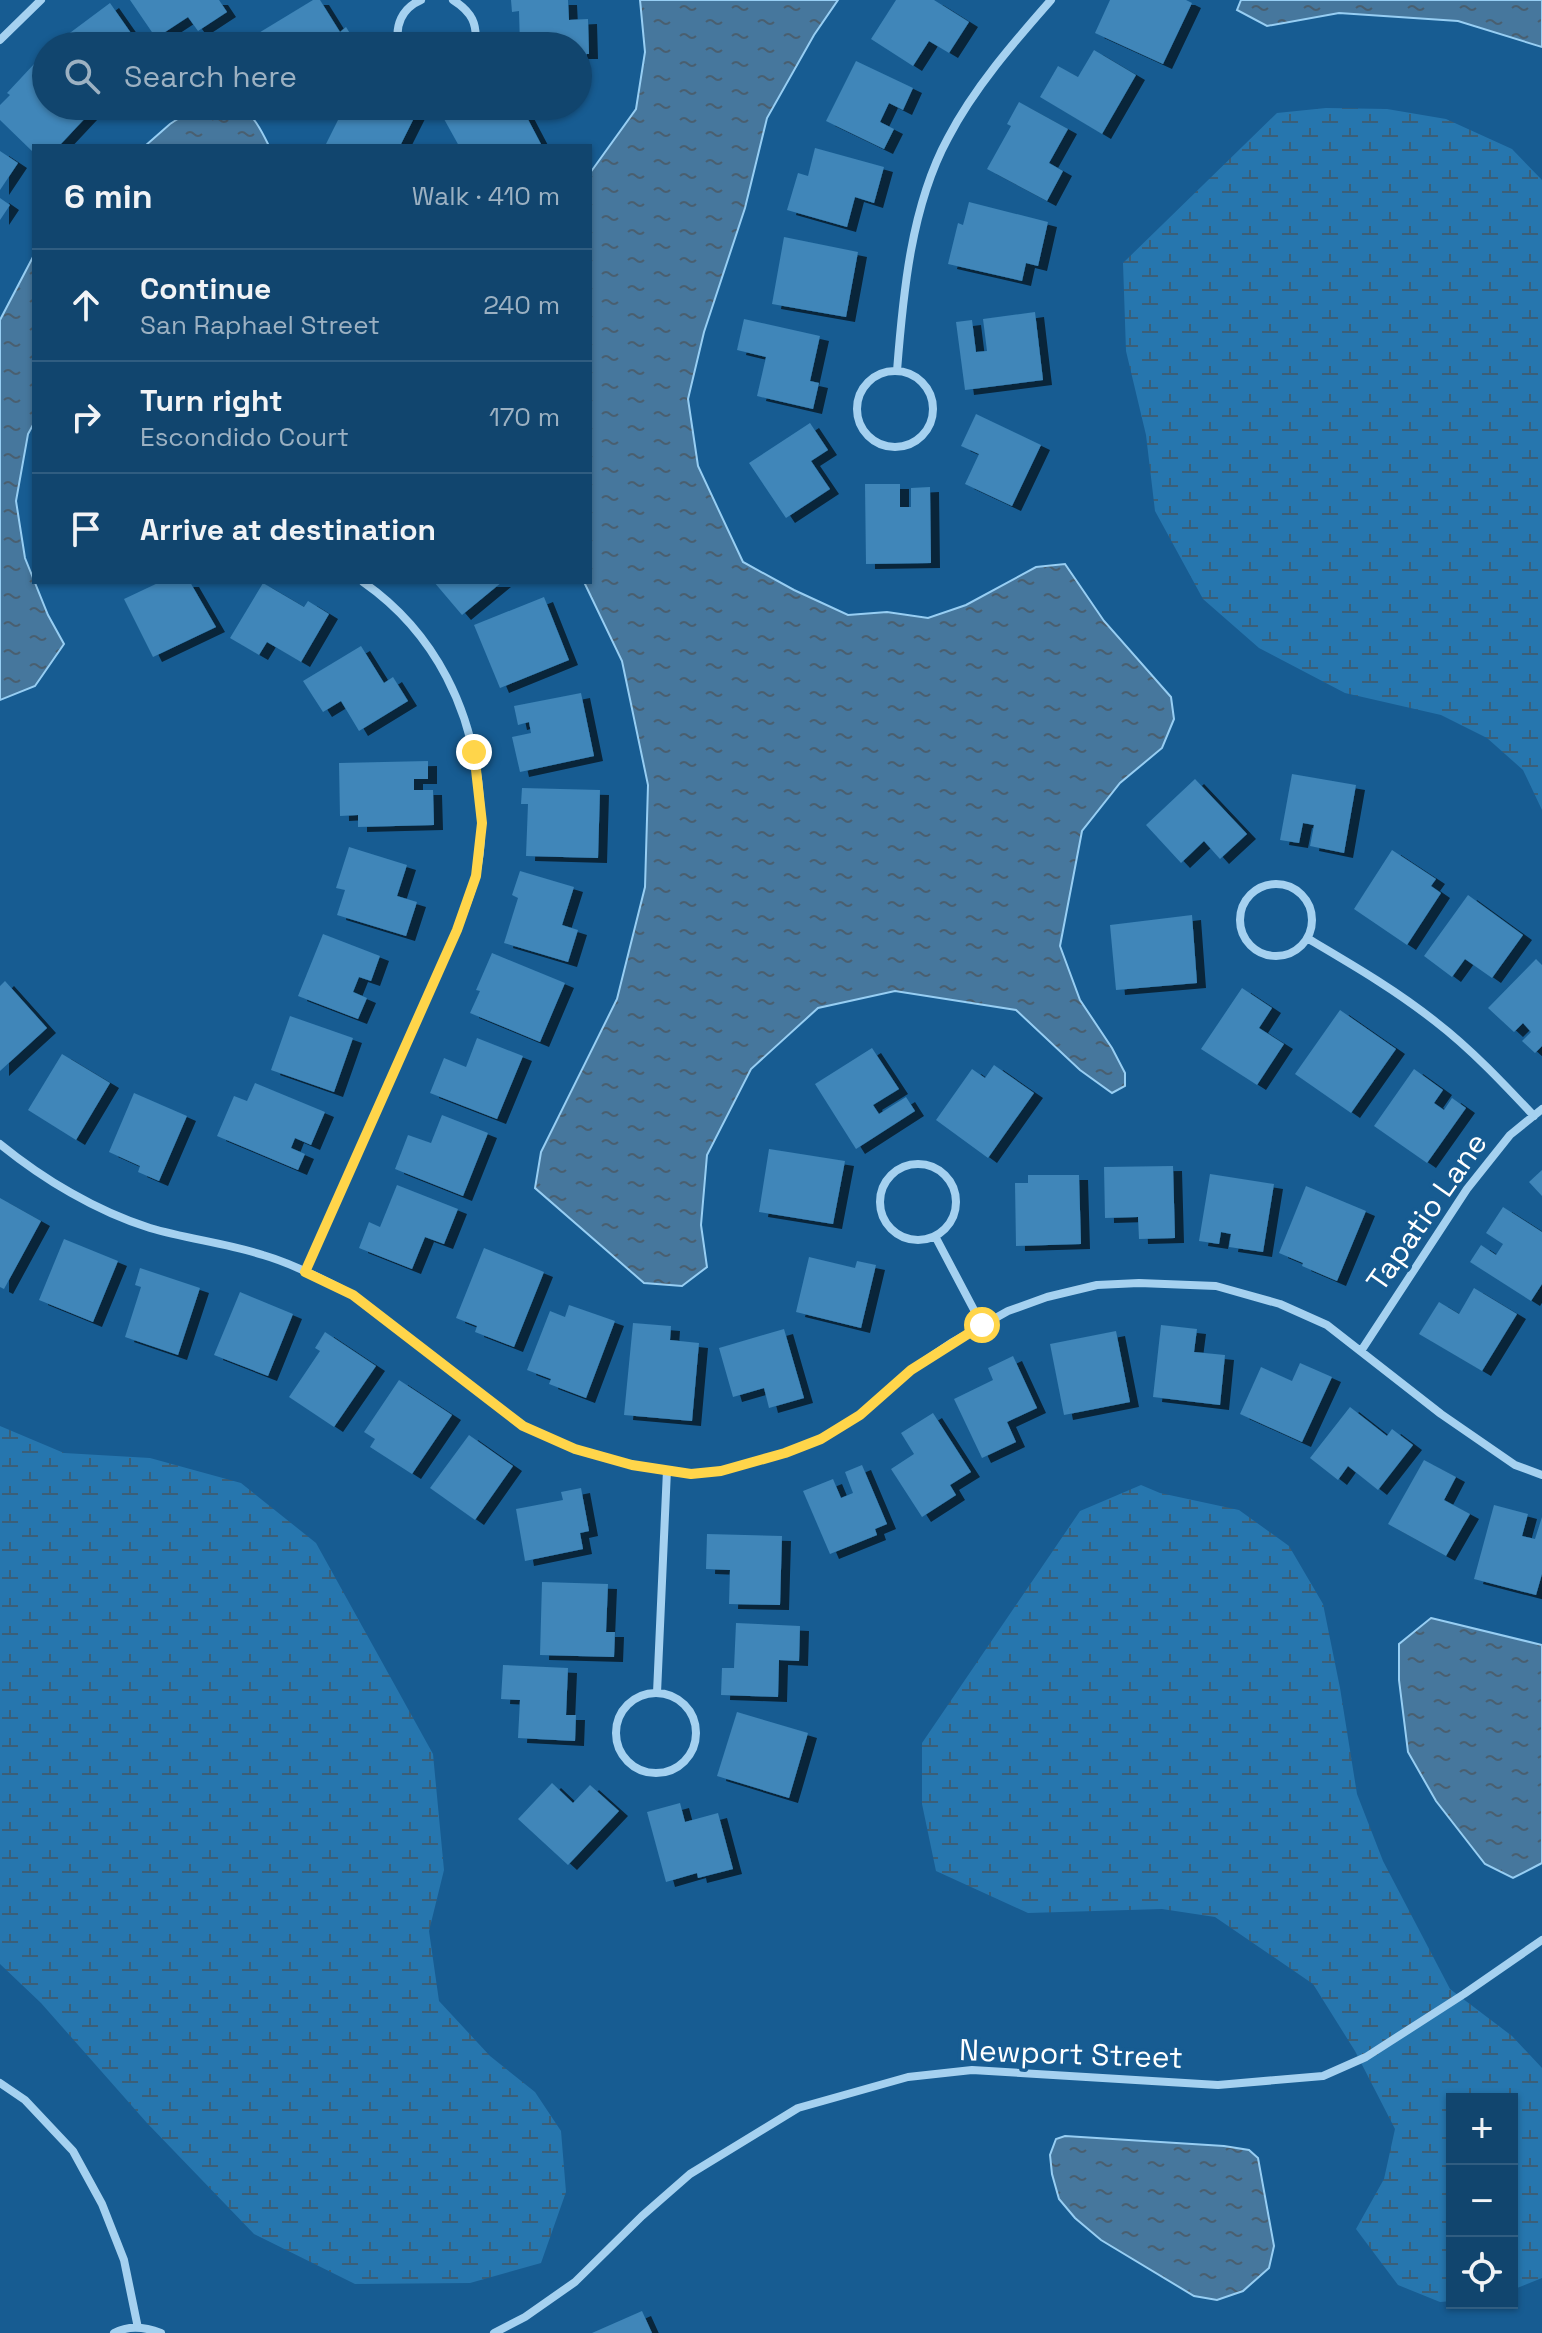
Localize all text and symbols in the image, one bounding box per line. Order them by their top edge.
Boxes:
search box [32,32,592,120]
icon: search [60,54,104,98]
text: Search here [124,57,297,96]
text: 6 min [64,175,153,218]
text: Walk · 410 m [412,179,560,213]
text: Continue [140,269,271,308]
icon: ahead [64,283,108,327]
text: 240 m [483,288,560,322]
text: San Raphael Street [140,308,380,342]
text: Turn right [140,381,283,420]
icon: right [64,395,108,439]
text: 170 m [489,400,560,434]
text: Escondido Court [140,420,349,454]
icon: arrive [64,507,108,551]
text: Arrive at destination [140,510,436,549]
route end [456,734,492,770]
street label: Tapatio Lane [1358,1125,1496,1299]
route start [964,1307,1000,1343]
street label: Newport Street [959,2030,1184,2077]
map controls [1446,2093,1518,2309]
button: + [1446,2093,1518,2165]
button: − [1446,2165,1518,2237]
button: locate [1446,2237,1518,2309]

